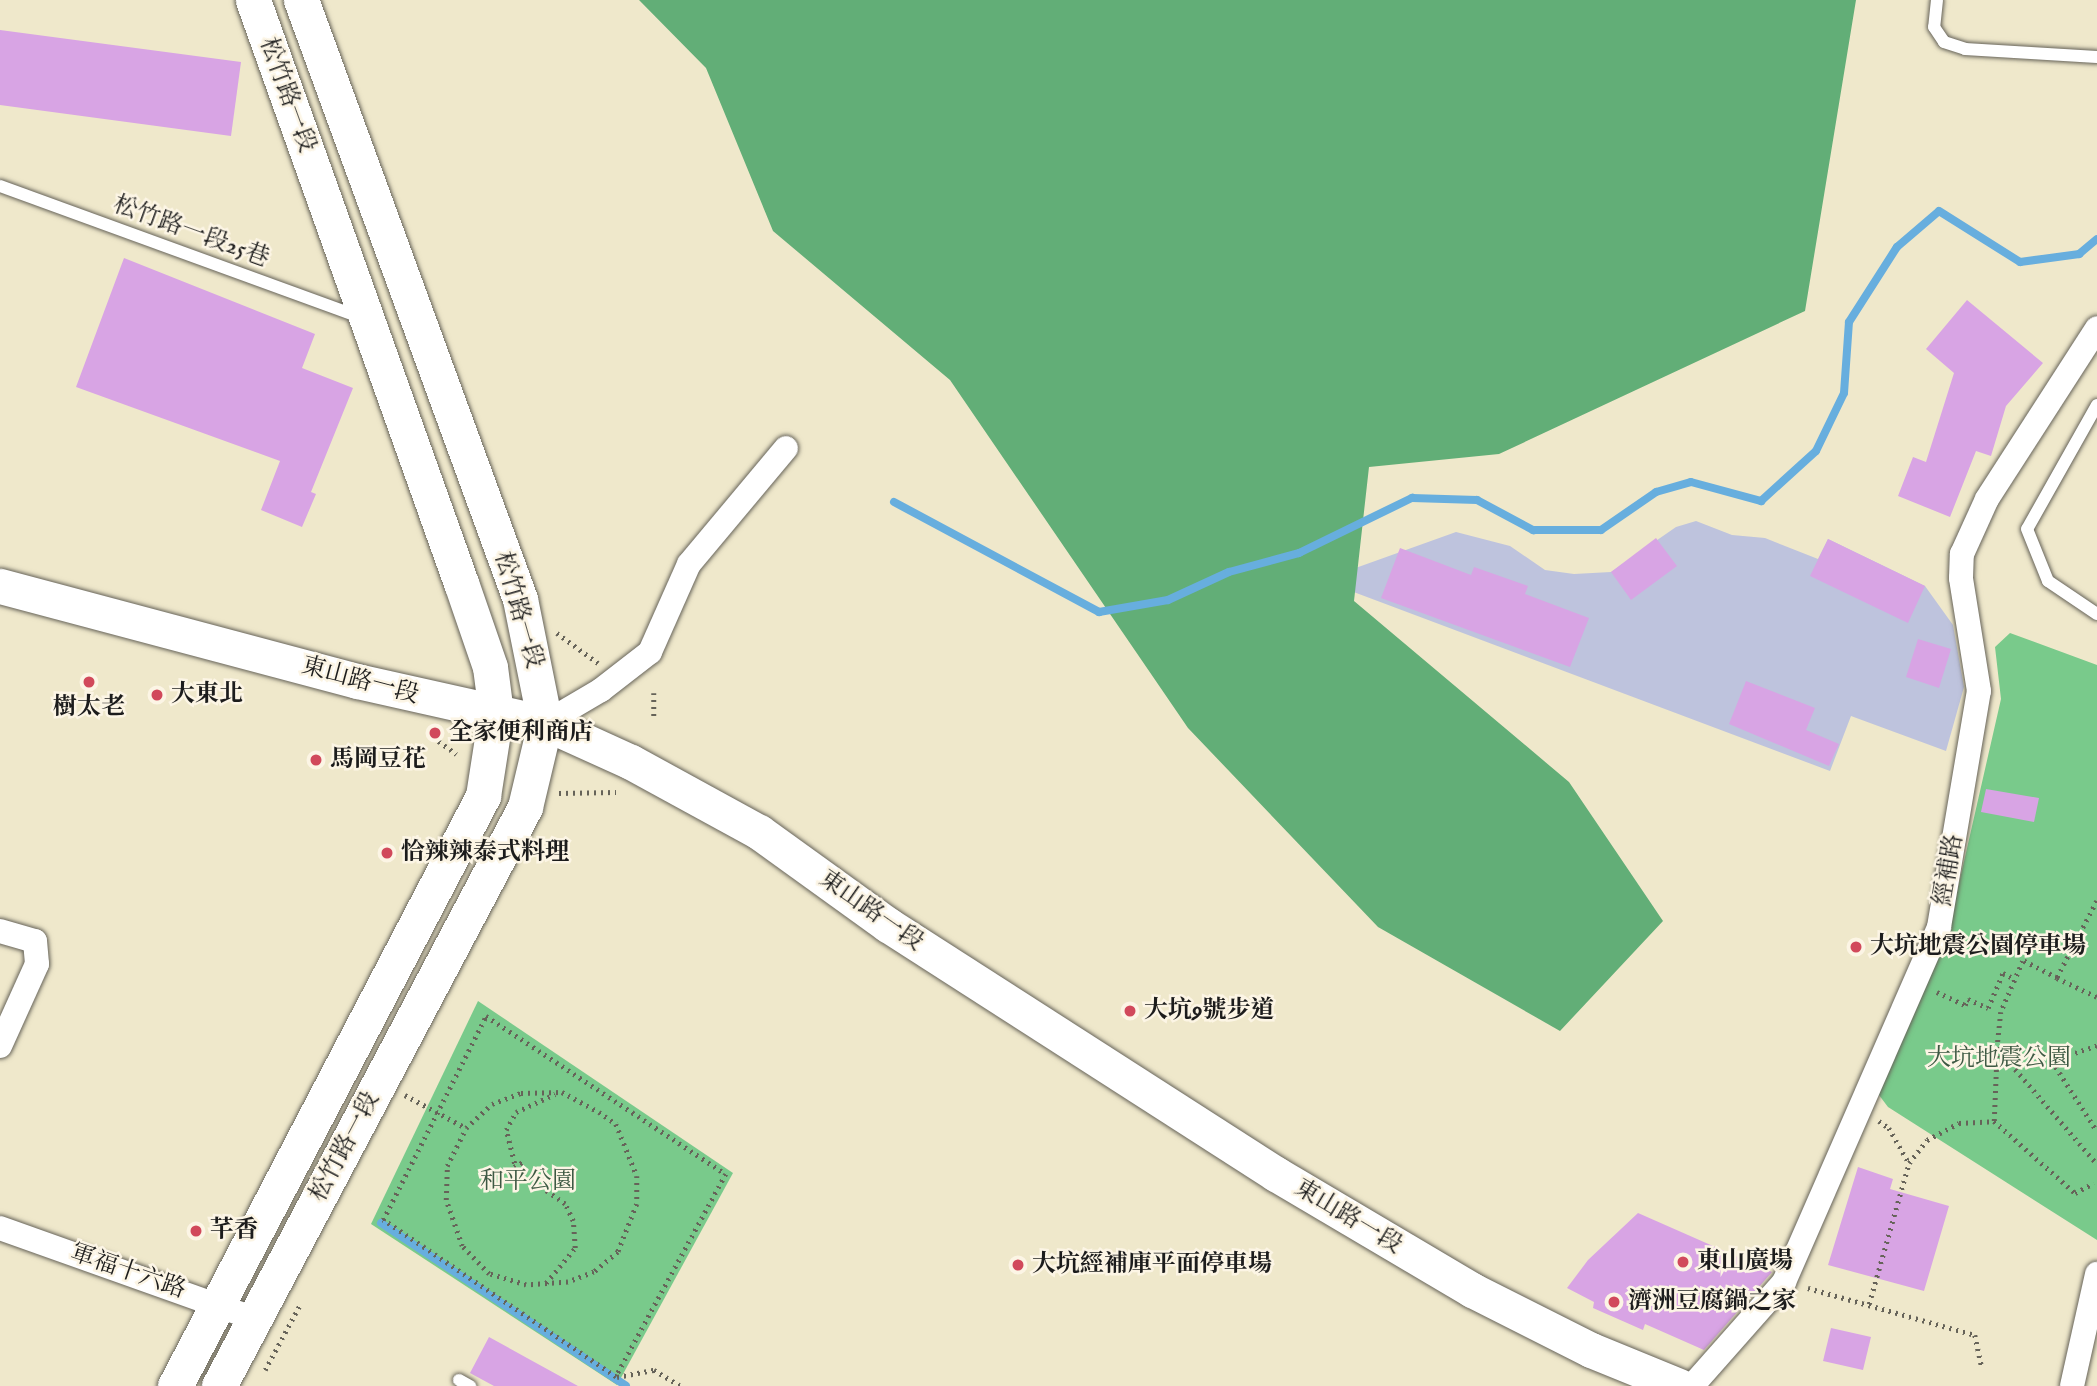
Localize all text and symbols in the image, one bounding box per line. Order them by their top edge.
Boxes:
street label: 松竹路一段 [253,34,321,156]
street label: 松竹路一段25巷 [109,190,273,274]
street label: 松竹路一段 [488,548,548,672]
street label: 東山路一段 [298,652,422,710]
marker: 樹太老 [81,674,97,690]
place label: 大東北 [171,681,243,709]
marker: 大東北 [149,687,165,703]
place label: 樹太老 [53,694,125,722]
place label: 全家便利商店 [449,719,593,747]
marker: 全家便利商店 [427,725,443,741]
place label: 馬岡豆花 [330,746,426,774]
marker: 馬岡豆花 [308,752,324,768]
street label: 經補路 [1929,832,1969,908]
place label: 恰辣辣泰式料理 [401,839,569,867]
marker: 恰辣辣泰式料理 [379,845,395,861]
street label: 東山路一段 [814,865,928,957]
place label: 大坑地震公園停車場 [1870,933,2086,961]
marker: 大坑地震公園停車場 [1848,939,1864,955]
place label: 大坑9號步道 [1144,997,1274,1025]
marker: 大坑9號步道 [1122,1003,1138,1019]
park label: 大坑地震公園 [1927,1045,2071,1073]
street label: 松竹路一段 [304,1087,386,1207]
park label: 和平公園 [480,1168,576,1196]
street label: 東山路一段 [1289,1174,1407,1260]
place label: 芊香 [210,1217,258,1245]
marker: 芊香 [188,1223,204,1239]
street label: 軍福十六路 [67,1239,189,1305]
place label: 東山廣場 [1697,1248,1793,1276]
place label: 大坑經補庫平面停車場 [1032,1251,1272,1279]
marker: 東山廣場 [1675,1254,1691,1270]
marker: 大坑經補庫平面停車場 [1010,1257,1026,1273]
place label: 濟洲豆腐鍋之家 [1628,1288,1796,1316]
marker: 濟洲豆腐鍋之家 [1606,1294,1622,1310]

